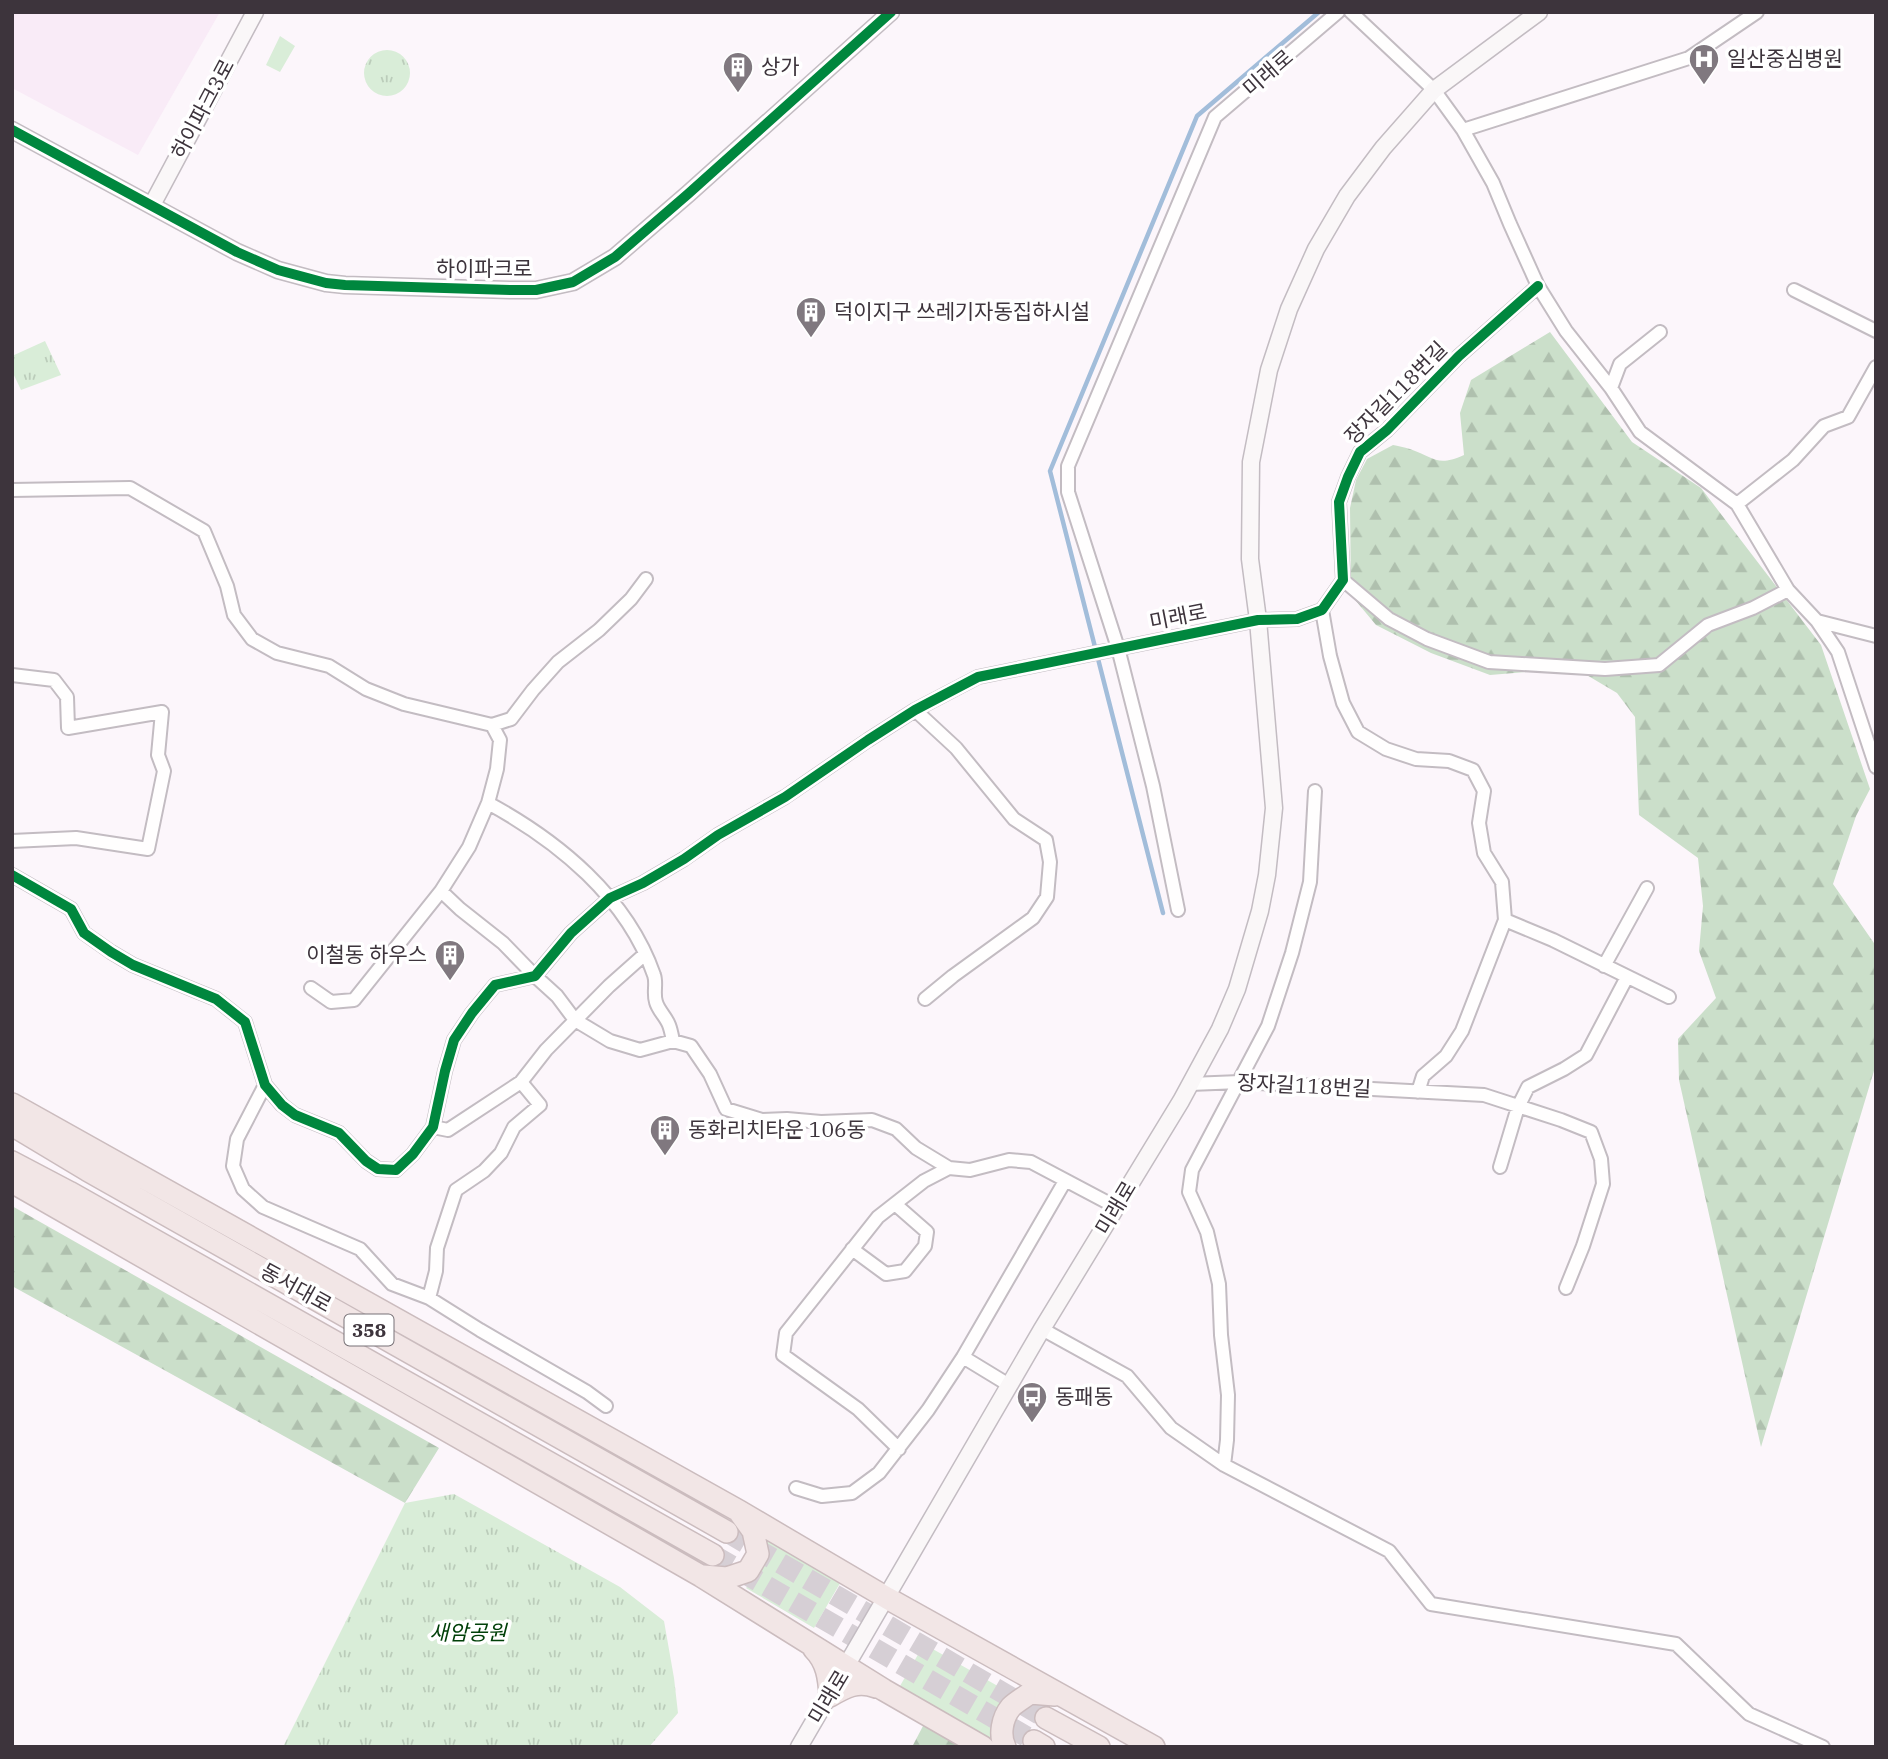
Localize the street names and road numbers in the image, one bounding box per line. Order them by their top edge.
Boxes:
street label: 미래로 [1236,43,1298,102]
street label: 하이파크3로 [164,54,240,163]
street label: 하이파크로 [436,254,532,282]
street label: 장자길118번길 [1338,335,1453,450]
street label: 미래로 [1147,597,1209,635]
street label: 장자길118번길 [1236,1068,1372,1102]
street label: 미래로 [1088,1175,1142,1240]
street label: 동서대로 [256,1256,337,1318]
road number: 358 [344,1314,394,1346]
street label: 미래로 [801,1664,855,1729]

